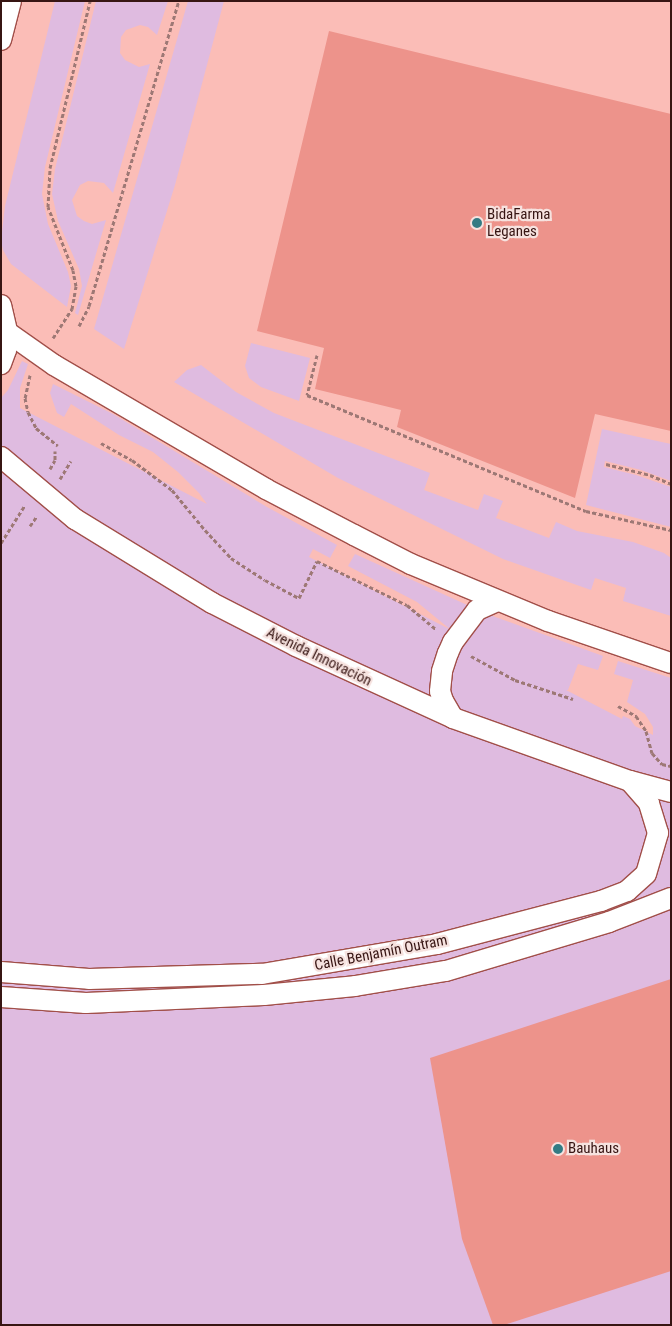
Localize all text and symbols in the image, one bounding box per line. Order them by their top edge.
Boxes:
place label: BidaFarma Leganes [487,205,550,240]
marker: BidaFarma Leganes [471,217,483,229]
street label: Avenida Innovación [263,624,375,690]
street label: Calle Benjamín Outram [313,931,449,975]
place label: Bauhaus [568,1140,619,1158]
marker: Bauhaus [552,1143,564,1155]

